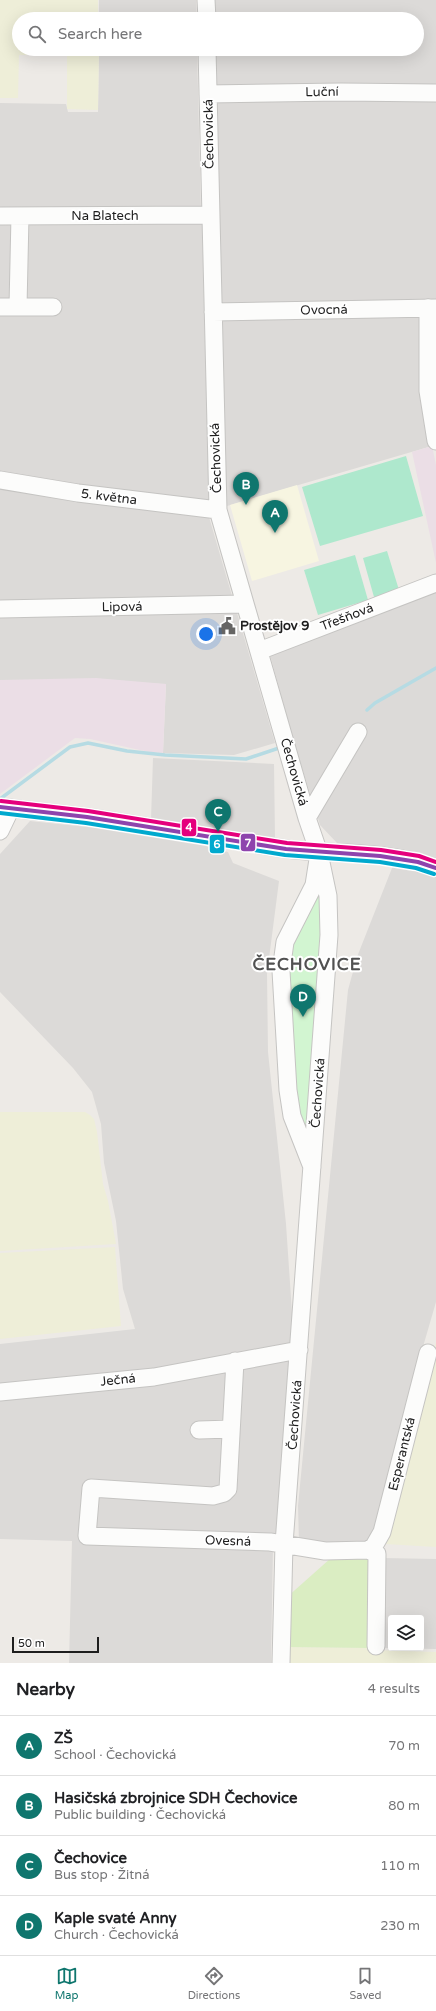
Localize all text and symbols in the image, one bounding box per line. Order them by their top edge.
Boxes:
search box [12,12,424,56]
icon: search [26,23,48,45]
text: Search here [58,25,142,43]
street label: Luční [305,84,339,100]
street label: Čechovická [200,99,218,169]
street label: Na Blatech [71,208,139,224]
street label: Ovocná [300,302,348,318]
street label: Čechovická [207,423,225,493]
pin: B [233,472,259,505]
street label: 5. května [80,486,138,508]
pin: A [262,500,288,533]
street label: Lipová [101,599,143,615]
street label: Třešňová [318,600,376,634]
public building icon: Prostějov 9 [217,616,237,636]
place label: Prostějov 9 [240,618,309,634]
your location [196,624,216,644]
street label: Čechovická [277,736,311,808]
pin: C [205,799,231,832]
line badge: 4 [181,818,197,837]
text: 4 [186,821,193,834]
line badge: 7 [240,833,256,852]
line badge: 6 [209,834,225,854]
text: 7 [245,837,252,850]
text: 6 [214,838,221,851]
district label: ČECHOVICE [252,954,362,975]
pin: D [290,984,316,1017]
street label: Čechovická [308,1057,328,1129]
street label: Ječná [99,1370,137,1390]
street label: Čechovická [285,1379,305,1451]
street label: Esperantská [385,1415,419,1493]
street label: Ovesná [205,1532,251,1550]
map controls [388,1615,424,1651]
button: layers [388,1615,424,1651]
scale bar [12,1635,99,1654]
text: 50 m [18,1637,45,1650]
text: Nearby [16,1679,75,1700]
text: 4 results [368,1681,420,1697]
text: ZŠ [54,1729,73,1747]
text: A [24,1738,34,1754]
text: 70 m [388,1738,420,1754]
text: School · Čechovická [54,1747,176,1763]
text: Hasičská zbrojnice SDH Čechovice [54,1789,297,1807]
text: B [24,1798,34,1814]
text: 80 m [388,1798,420,1814]
text: Public building · Čechovická [54,1807,226,1823]
text: Čechovice [54,1849,127,1867]
text: C [24,1858,34,1874]
text: 110 m [380,1858,420,1874]
text: Bus stop · Žitná [54,1867,150,1883]
text: Kaple svaté Anny [54,1909,177,1927]
text: D [24,1918,34,1934]
text: 230 m [380,1918,420,1934]
text: Church · Čechovická [54,1927,179,1943]
tab: Map [55,1965,78,2002]
tab: Directions [188,1965,240,2002]
tab: Saved [350,1965,381,2002]

